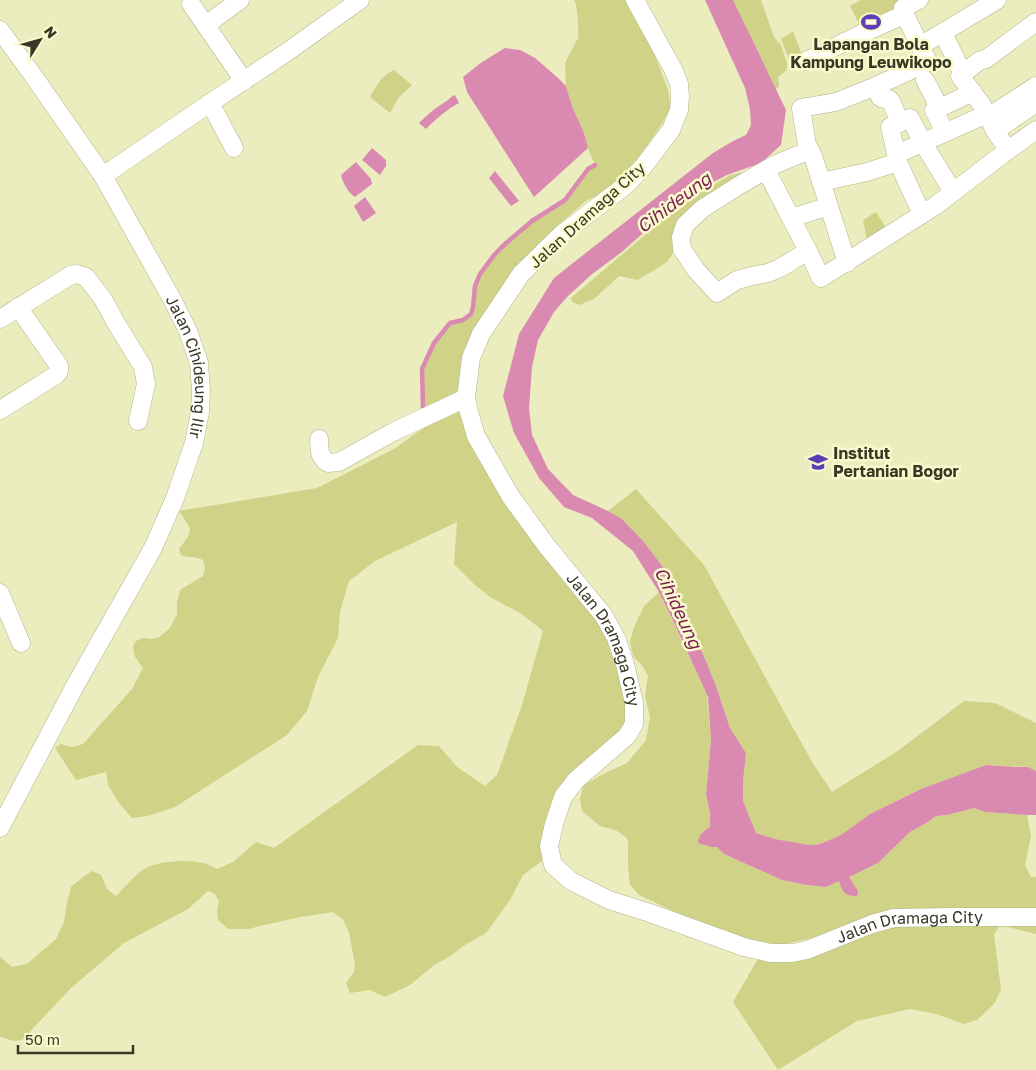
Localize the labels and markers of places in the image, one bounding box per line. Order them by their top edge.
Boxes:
sports icon: Lapangan Bola Kampung Leuwikopo [860,11,882,33]
place label: Lapangan Bola Kampung Leuwikopo [790,34,952,72]
place label: Institut Pertanian Bogor [833,443,959,481]
school or university icon: Institut Pertanian Bogor [807,451,829,473]

